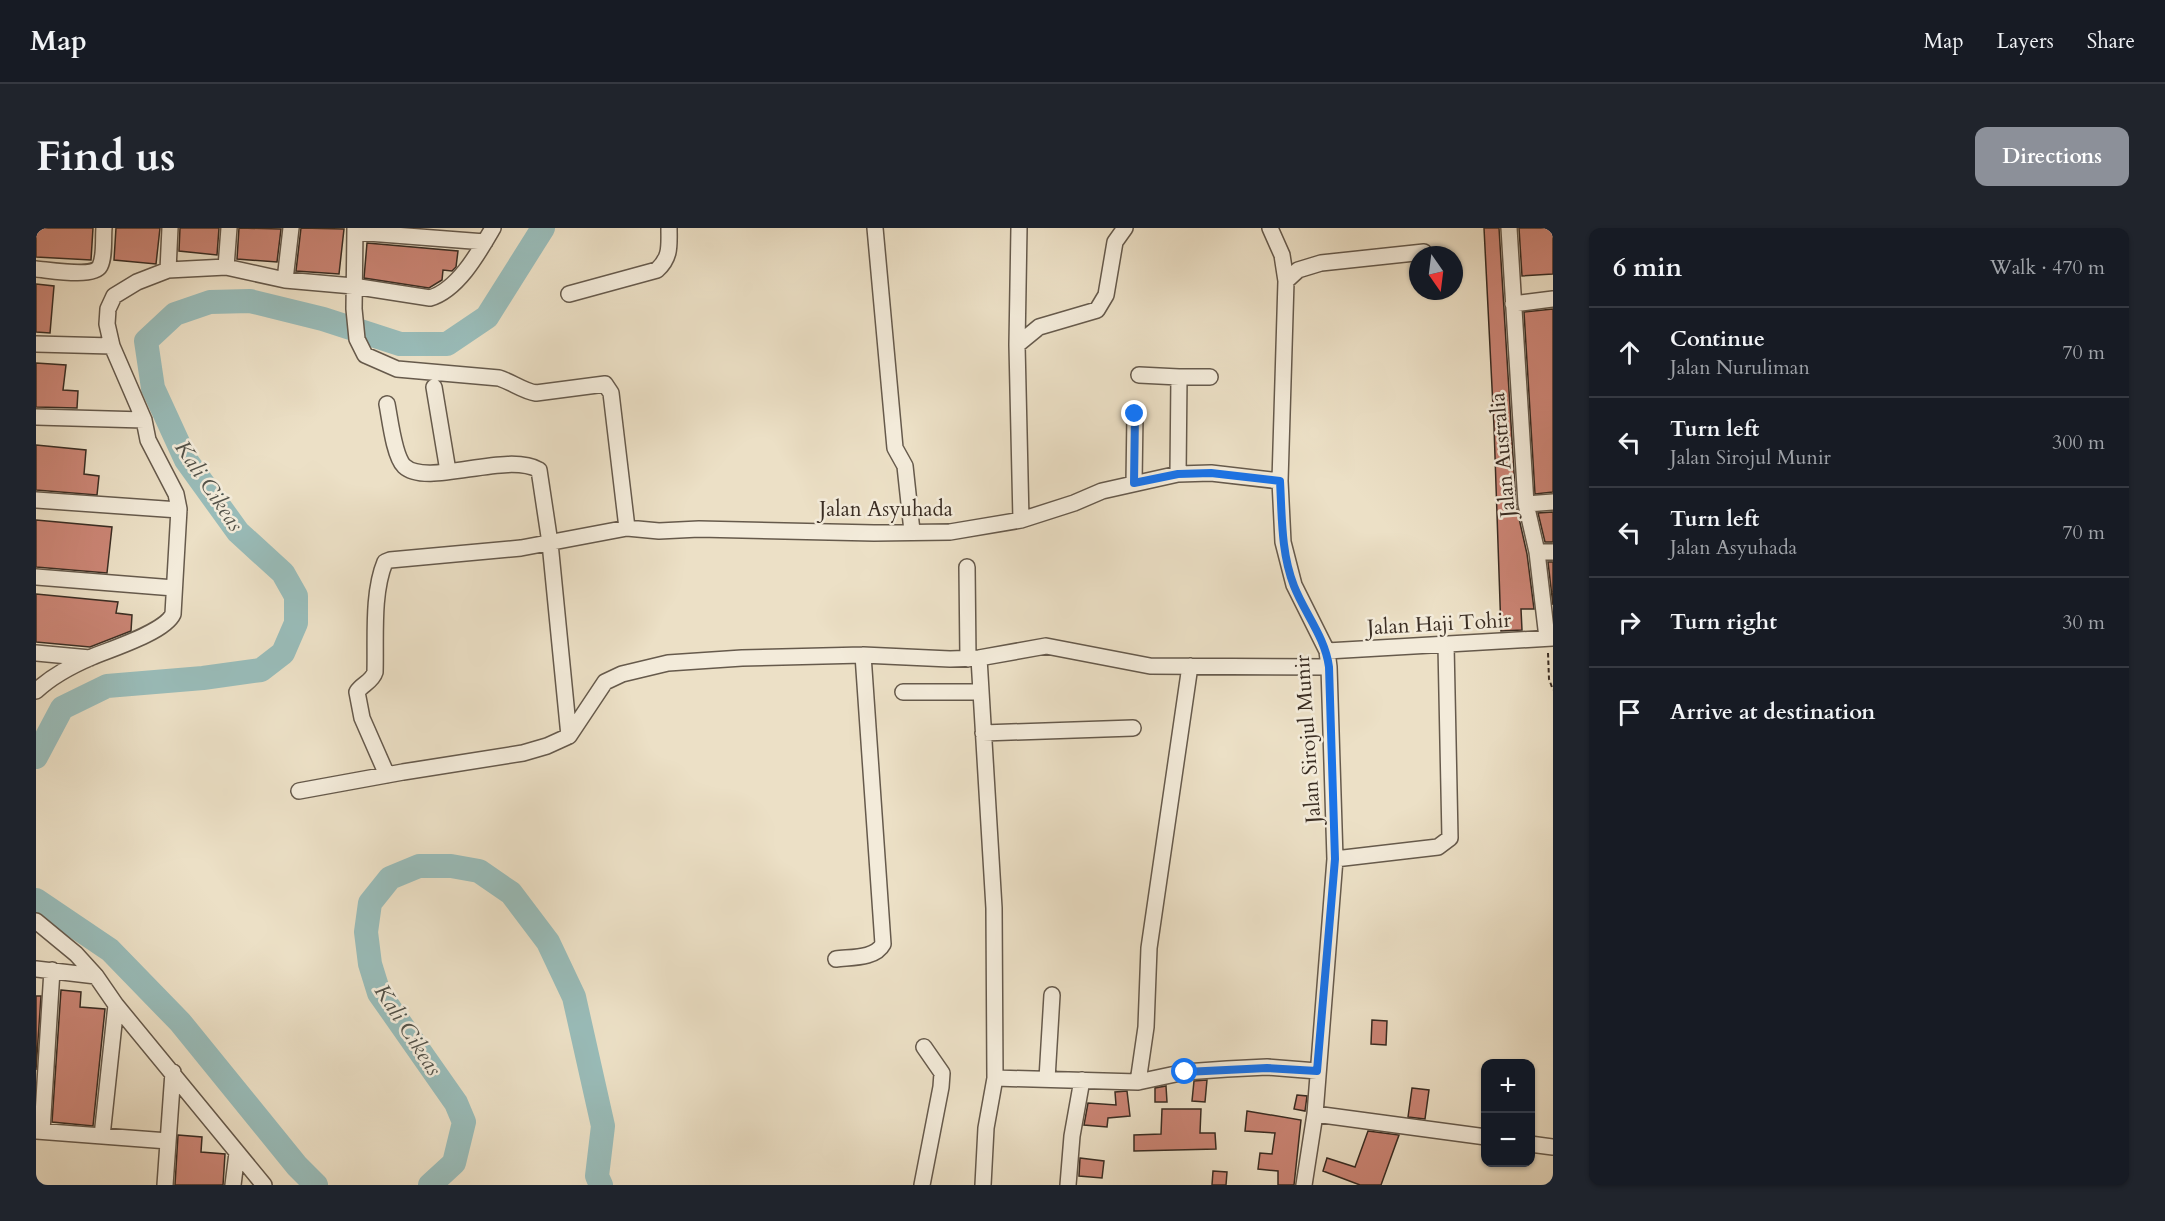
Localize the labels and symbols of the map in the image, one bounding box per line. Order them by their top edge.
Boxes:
north arrow [1409,246,1463,300]
street label: Jalan Australia [1483,391,1523,522]
route end [1121,400,1147,426]
water label: Kali Cikeas [168,435,251,538]
street label: Jalan Asyuhada [816,495,953,524]
street label: Jalan Haji Tohir [1363,606,1512,642]
street label: Jalan Sirojul Munir [1288,653,1329,827]
water label: Kali Cikeas [367,978,449,1082]
route start [1171,1058,1197,1084]

